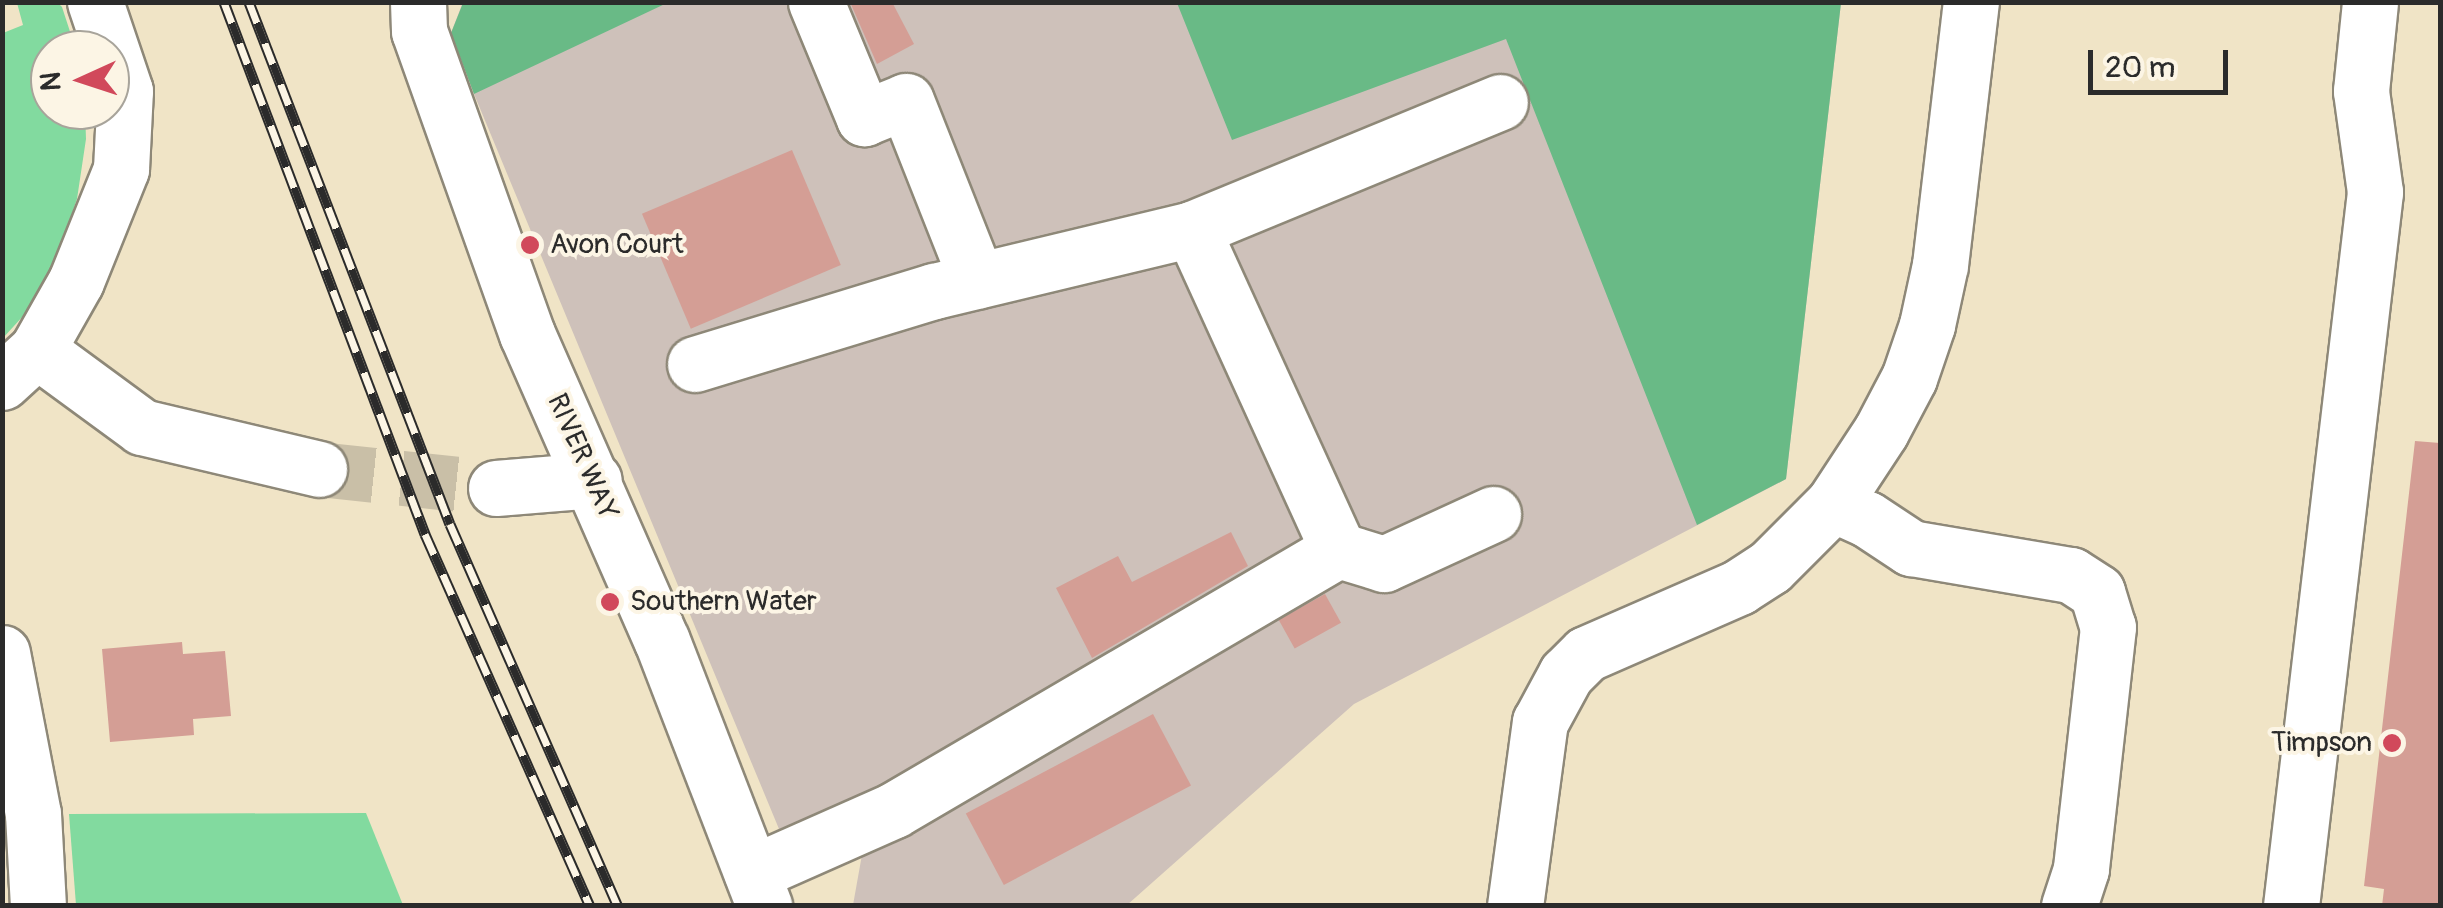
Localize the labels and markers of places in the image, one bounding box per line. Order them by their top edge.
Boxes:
place label: Avon Court [550,228,683,262]
marker: Avon Court [519,234,541,256]
place label: Southern Water [630,585,817,619]
marker: Southern Water [599,591,621,613]
place label: Timpson [2271,726,2372,760]
marker: Timpson [2381,732,2403,754]

